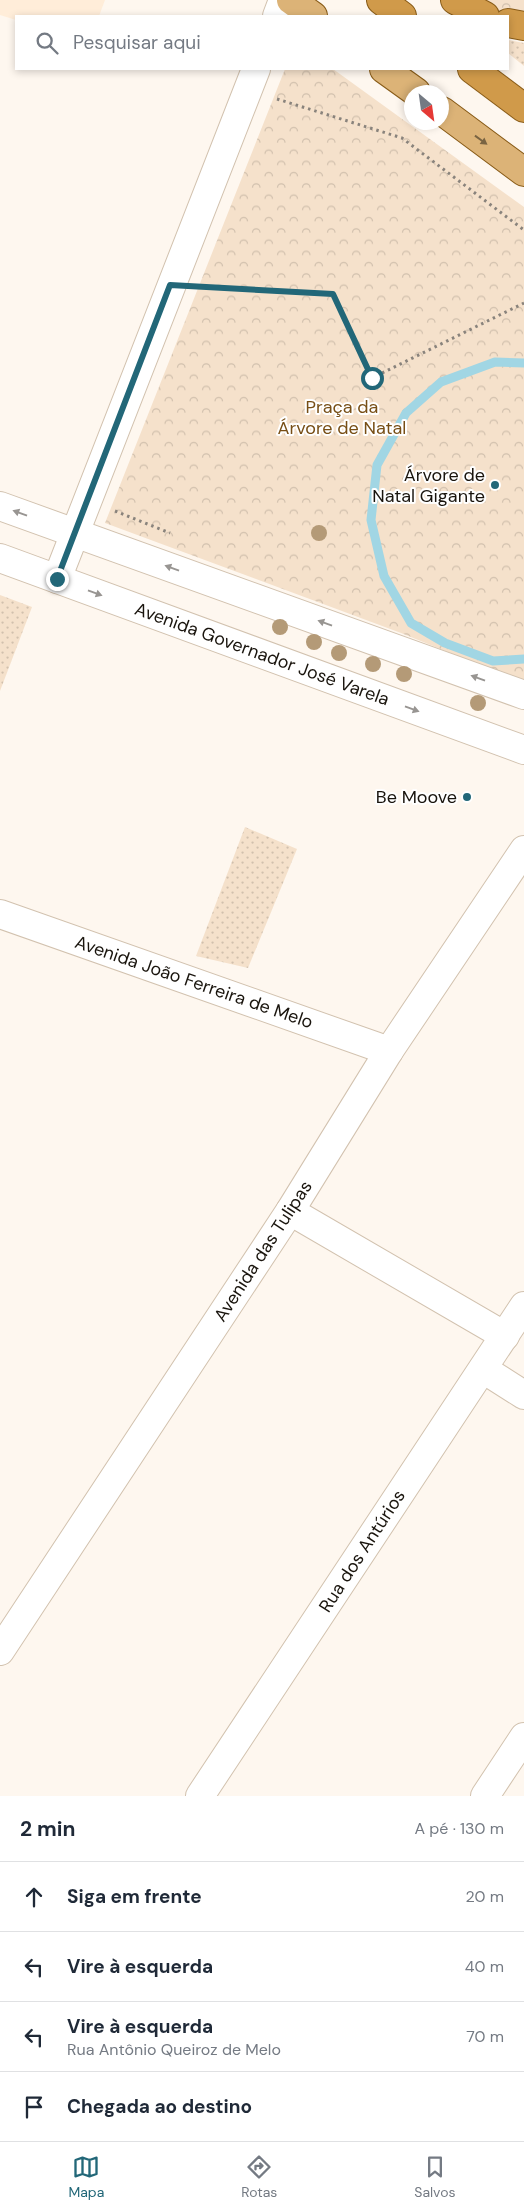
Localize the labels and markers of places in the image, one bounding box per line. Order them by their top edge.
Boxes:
place label: Árvore de Natal Gigante [372,463,485,508]
marker: Árvore de Natal Gigante [489,479,501,491]
place label: Be Moove [376,785,457,809]
marker: Be Moove [461,791,473,803]

